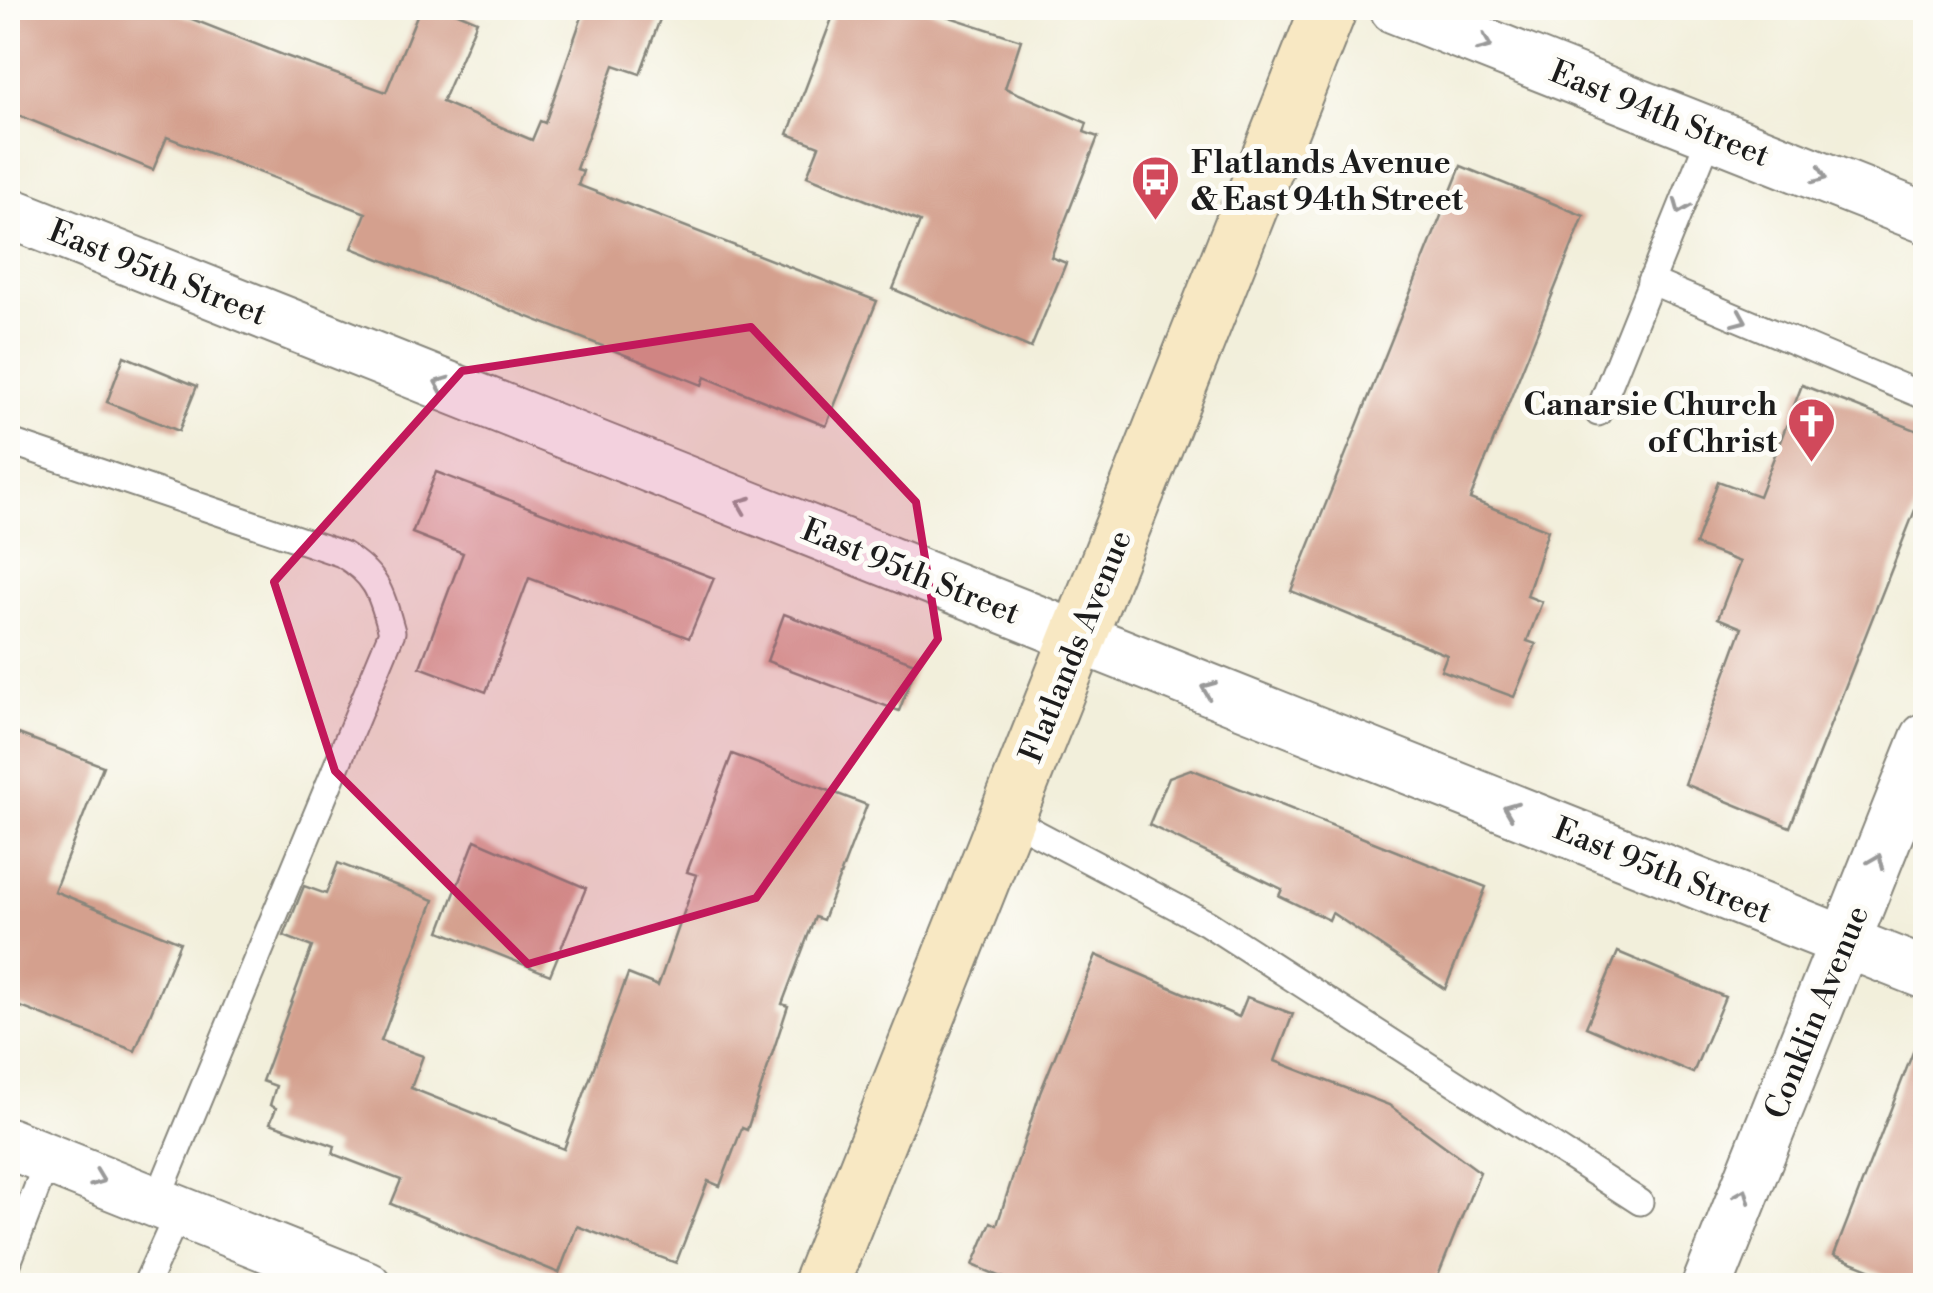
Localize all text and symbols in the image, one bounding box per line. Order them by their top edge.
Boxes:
one-way arrow [1476,32,1493,52]
street label: East 94th Street [1544,52,1775,176]
place label: Flatlands Avenue & East 94th Street [1191,143,1464,220]
bus stop icon: Flatlands Avenue & East 94th Street [1130,154,1182,222]
one-way arrow [1810,164,1828,184]
one-way arrow [1672,197,1692,214]
street label: East 95th Street [43,211,273,335]
one-way arrow [1730,307,1748,327]
one-way arrow [433,376,451,396]
place label: Canarsie Church of Christ [1523,385,1778,462]
church icon: Canarsie Church of Christ [1786,396,1838,464]
one-way arrow [735,496,753,516]
street label: East 95th Street [796,510,1026,634]
street label: Flatlands Avenue [1011,524,1141,769]
one-way arrow [1200,680,1217,700]
one-way arrow [1502,801,1519,821]
street label: East 95th Street [1548,809,1778,933]
one-way arrow [1865,853,1885,871]
street label: Conklin Avenue [1756,900,1878,1125]
one-way arrow [88,1168,106,1188]
one-way arrow [1732,1187,1752,1205]

